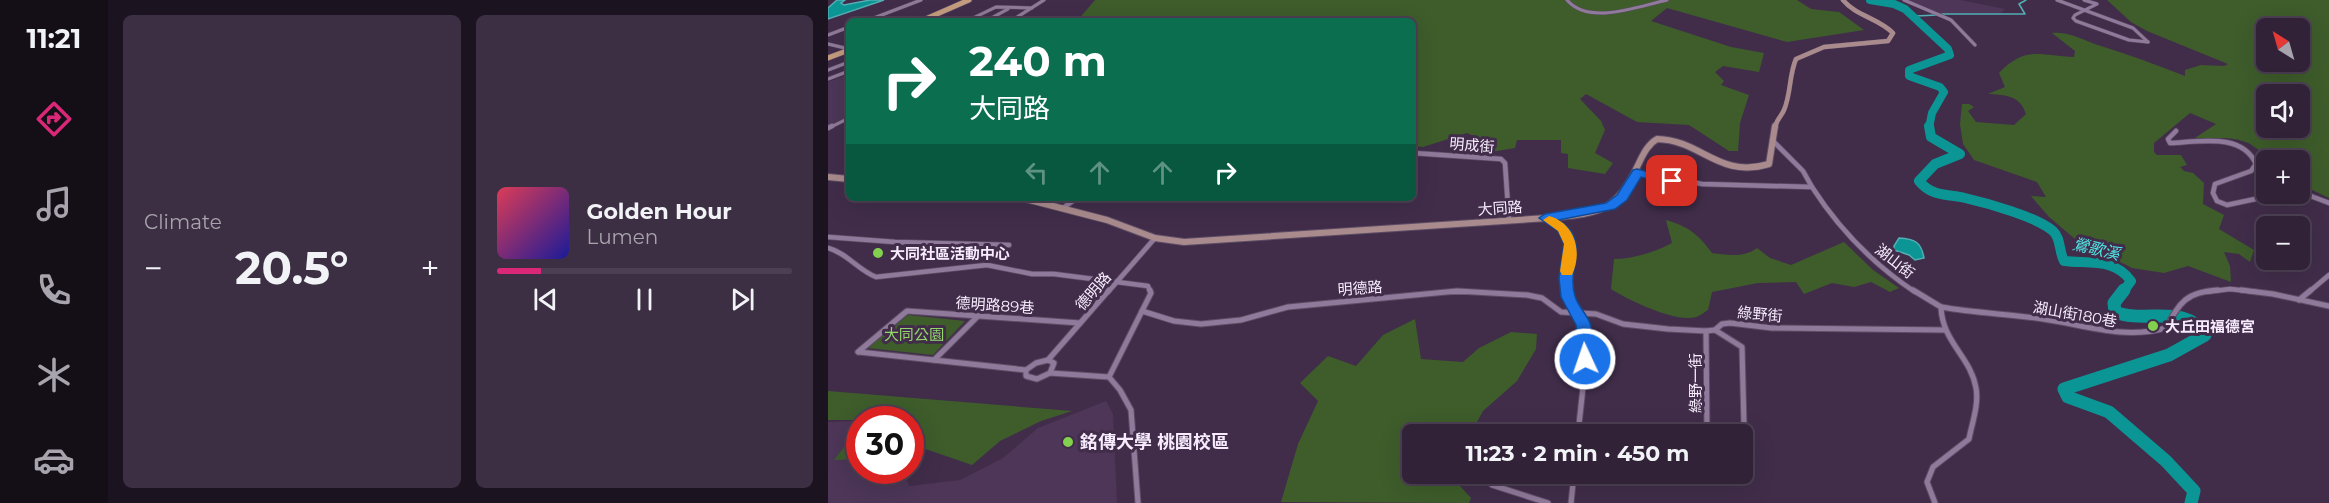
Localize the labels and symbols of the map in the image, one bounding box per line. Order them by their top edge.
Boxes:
north arrow [2256,18,2310,72]
street label: 明成街 [1449,134,1495,156]
pin [1646,155,1697,206]
street label: 大同路 [1477,197,1523,219]
water label: 鶯歌溪 [2070,234,2123,264]
street label: 湖山街 [1871,240,1919,282]
place label: 大同社區活動中心 [890,244,1010,263]
marker: 大同社區活動中心 [871,246,885,260]
street label: 德明路 [1071,268,1115,314]
street label: 明德路 [1337,277,1383,299]
street label: 德明路89巷 [955,293,1035,317]
street label: 湖山街180巷 [2032,297,2118,331]
street label: 綠野街 [1737,303,1783,325]
place label: 大丘田福德宮 [2165,317,2255,336]
marker: 大丘田福德宮 [2146,319,2160,333]
park label: 大同公園 [884,325,944,344]
position arrow [1553,327,1617,391]
street label: 綠野一街 [1686,353,1705,413]
speed limit sign: 30 [846,406,924,484]
place label: 銘傳大學 桃園校區 [1080,431,1229,453]
marker: 銘傳大學 桃園校區 [1061,435,1075,449]

